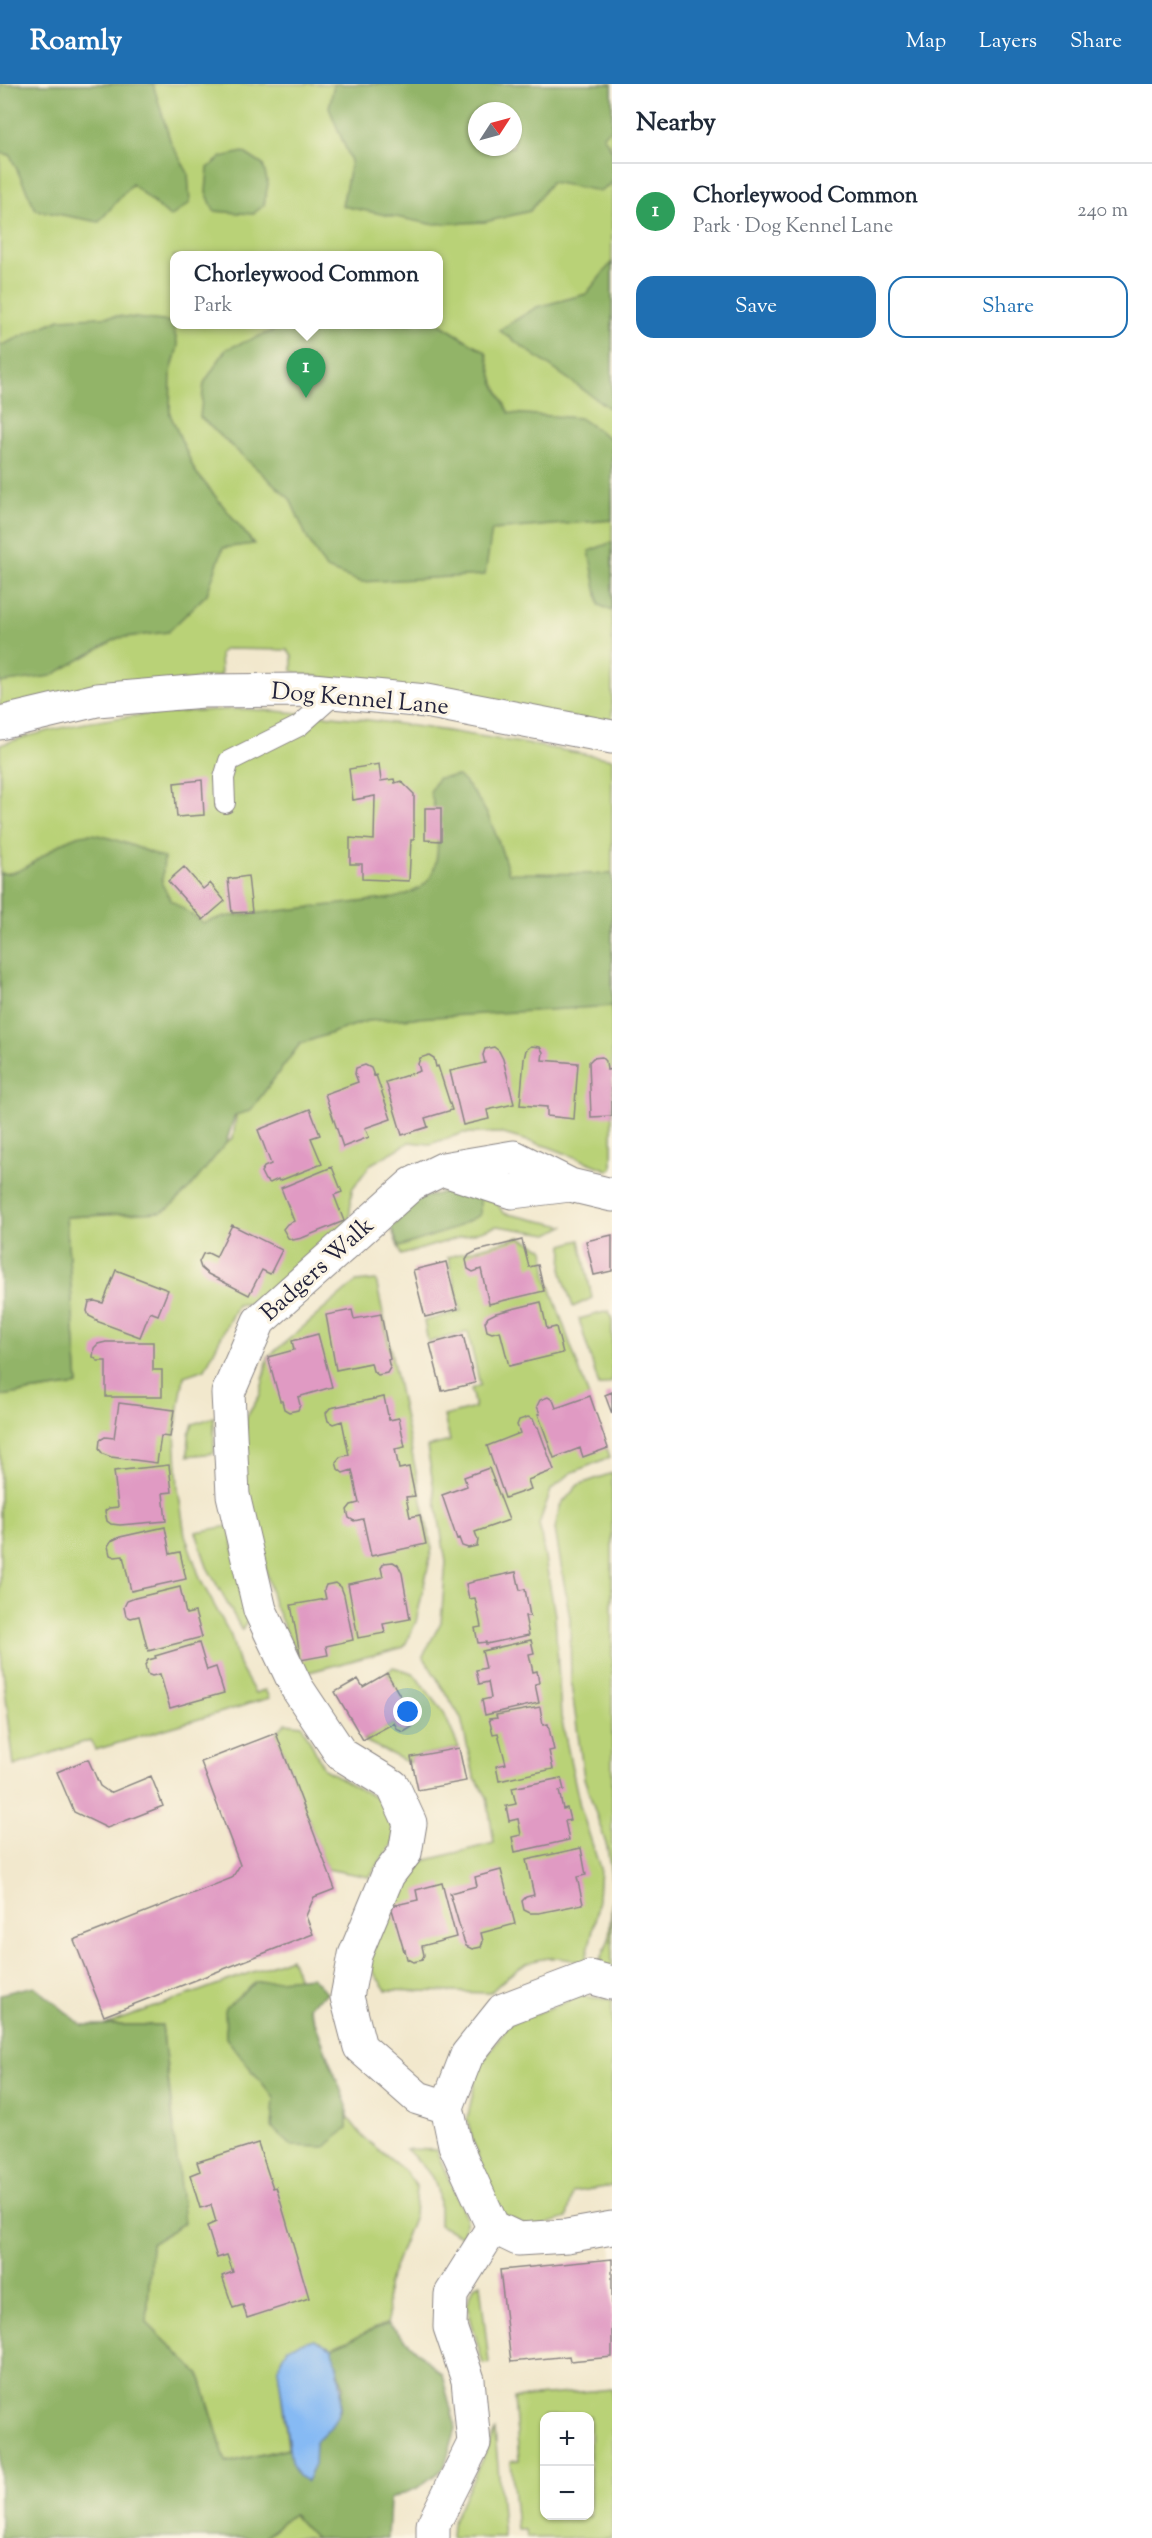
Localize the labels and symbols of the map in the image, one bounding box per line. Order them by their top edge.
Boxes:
north arrow [468,102,522,156]
pin: 1 [286,348,326,398]
street label: Dog Kennel Lane [270,675,450,725]
street label: Badgers Walk [254,1210,382,1330]
your location [393,1697,422,1726]

